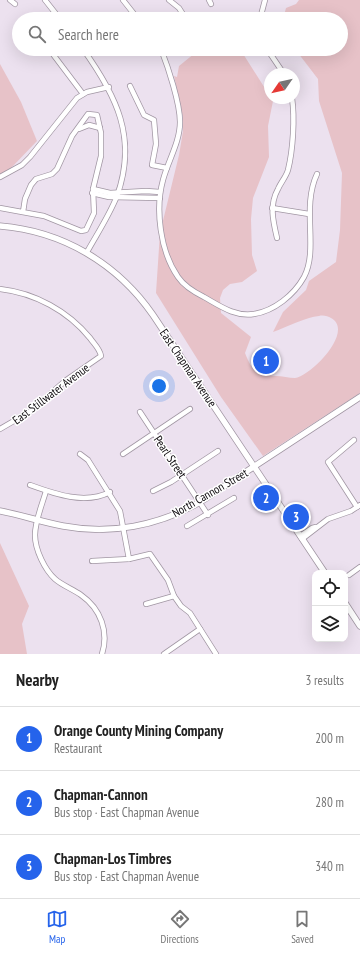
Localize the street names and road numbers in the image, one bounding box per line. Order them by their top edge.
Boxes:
street label: East Chapman Avenue [157,326,220,410]
street label: East Stillwater Avenue [9,360,92,427]
street label: Pearl Street [151,433,191,482]
street label: North Cannon Street [169,465,251,520]

